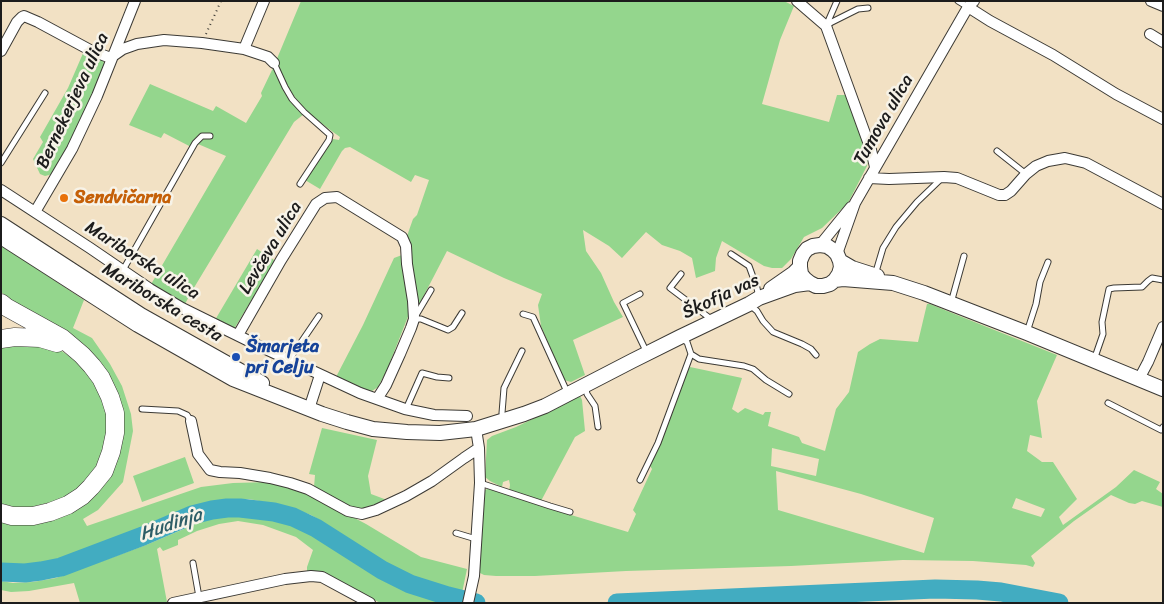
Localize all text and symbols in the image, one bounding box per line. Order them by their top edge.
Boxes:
street label: Bernekerjeva ulica [32,30,114,172]
street label: Tumova ulica [849,71,919,169]
place label: Sendvičarna [74,187,171,209]
marker: Sendvičarna [58,192,70,204]
street label: Levčeva ulica [235,198,307,298]
street label: Mariborska ulica [81,217,203,305]
street label: Mariborska cesta [98,259,226,347]
street label: Škofja vas [679,270,763,324]
place label: Šmarjeta pri Celju [246,336,319,378]
marker: Šmarjeta pri Celju [230,351,242,363]
water label: Hudinja [137,504,205,546]

